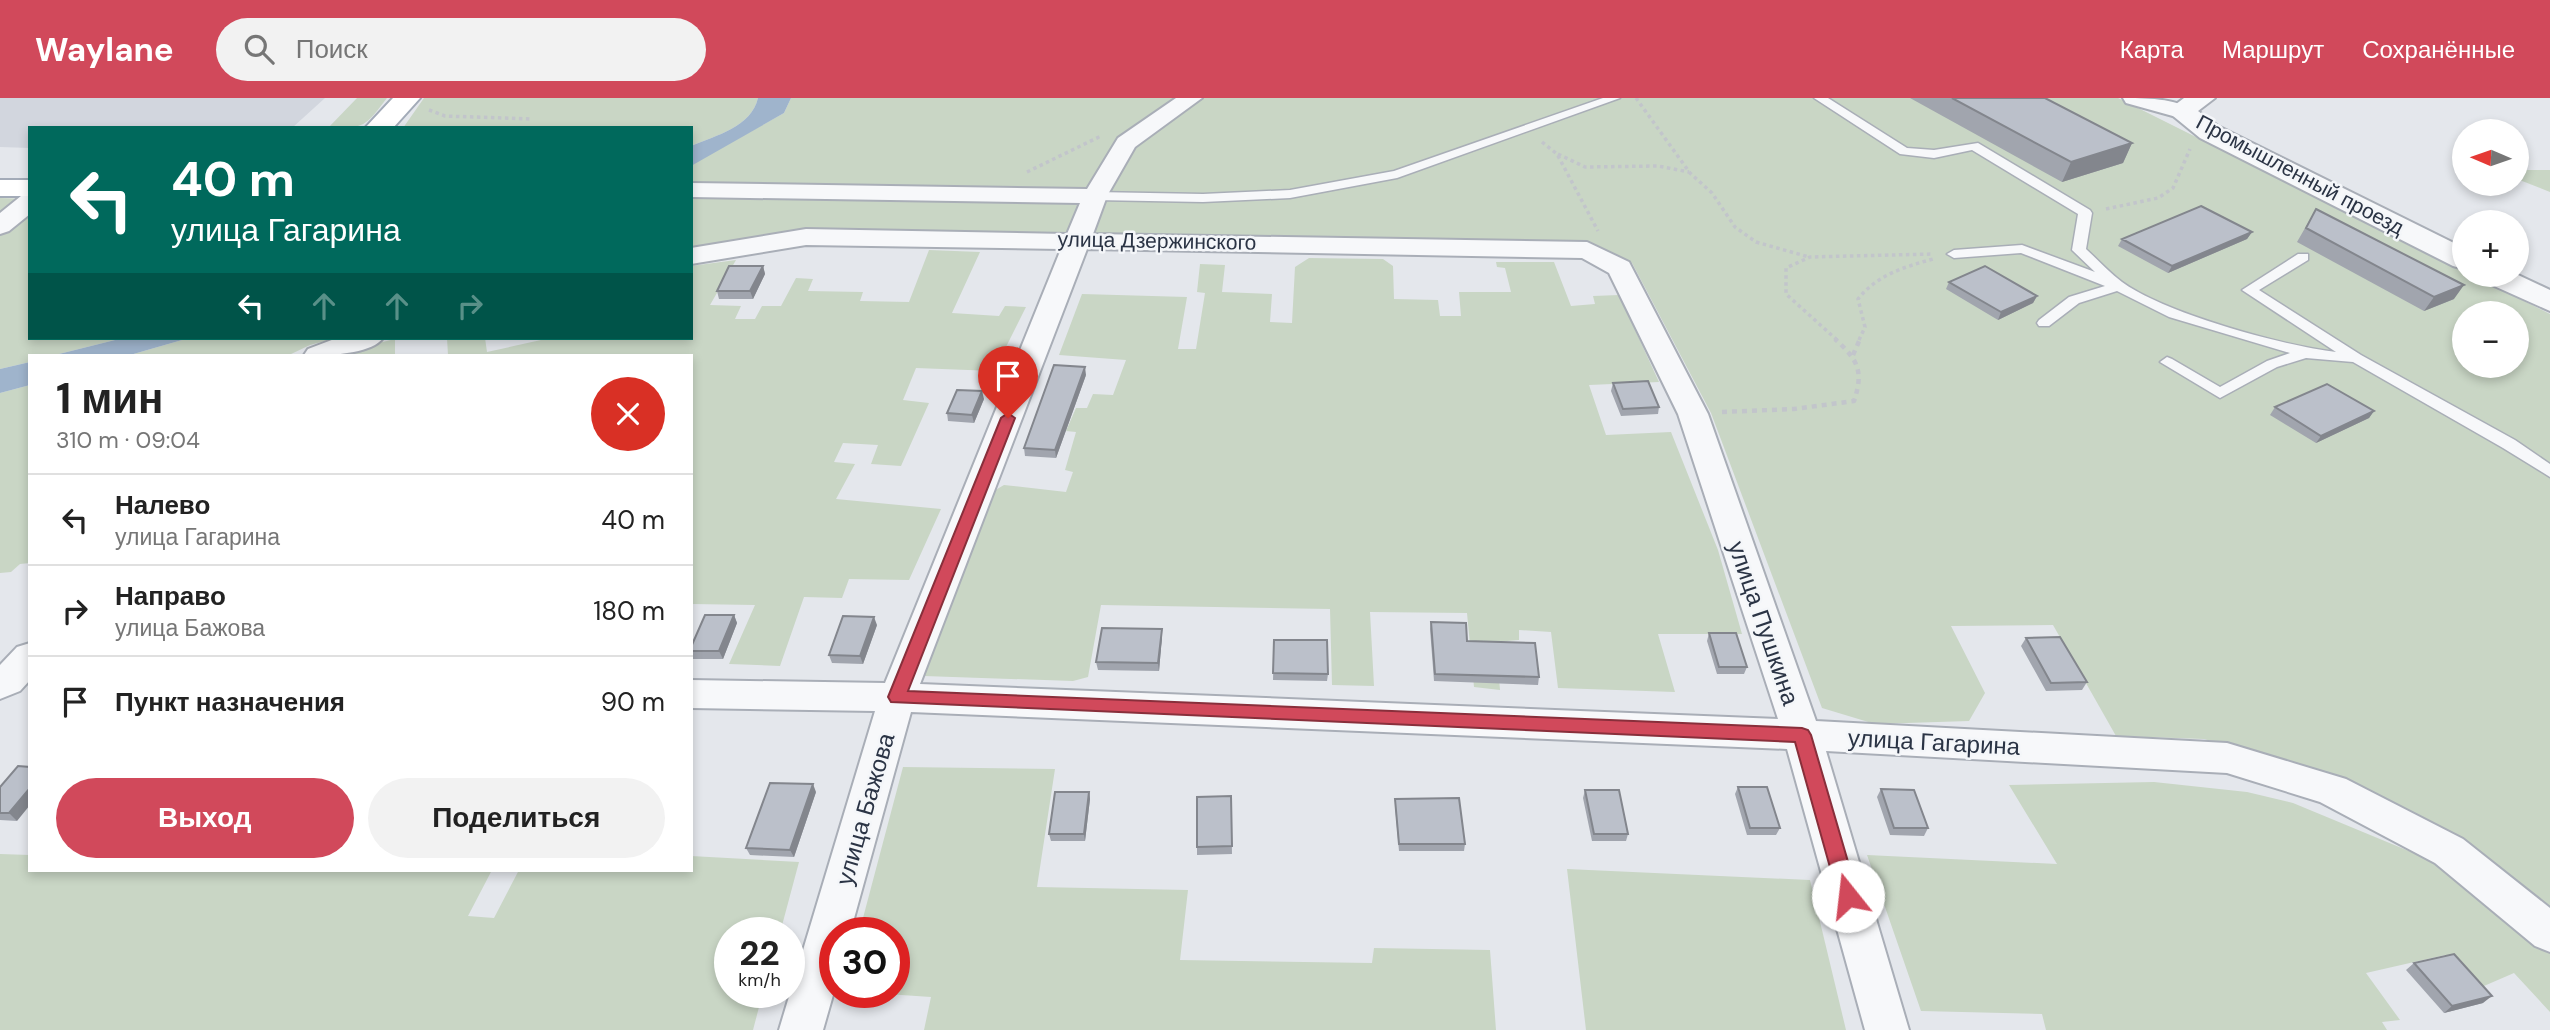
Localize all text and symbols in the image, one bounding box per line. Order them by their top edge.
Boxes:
search box [216,18,706,81]
text: Waylane [35,28,174,71]
icon: search [240,30,278,68]
text: Поиск [296,32,368,66]
text: Карта [2120,34,2184,65]
text: Маршрут [2222,34,2324,65]
text: Сохранённые [2362,34,2515,65]
street label: Промышленный проезд [2191,108,2409,242]
north arrow [2452,119,2529,196]
map controls [2452,119,2529,378]
text: 40 m [171,147,295,211]
icon: left [56,154,147,245]
text: улица Гагарина [171,209,401,251]
button: + [2452,210,2529,287]
street label: улица Дзержинского [1057,225,1257,257]
icon: left [232,287,270,325]
icon: ahead [305,287,343,325]
icon: ahead [378,287,416,325]
icon: right [451,287,489,325]
button: − [2452,301,2529,378]
pin [978,346,1038,418]
icon: arrive [989,357,1027,395]
text: 1 мин [56,371,163,426]
button: close [591,377,665,451]
text: 310 m · 09:04 [56,425,200,455]
text: Налево [115,488,210,522]
icon: left [56,501,94,539]
text: 40 m [601,503,665,537]
text: улица Гагарина [115,522,280,552]
street label: улица Пушкина [1721,537,1807,710]
text: Направо [115,579,226,613]
icon: right [56,592,94,630]
text: 180 m [593,594,665,628]
text: улица Бажова [115,613,265,643]
icon: arrive [56,683,94,721]
text: Пункт назначения [115,685,345,719]
text: 90 m [601,685,665,719]
street label: улица Гагарина [1847,722,2021,762]
street label: улица Бажова [829,729,902,889]
button: Выход [56,778,354,858]
button: Поделиться [368,778,665,858]
position arrow [1811,859,1885,933]
speed limit sign: 30 [819,917,910,1008]
text: 22 [739,930,780,976]
text: km/h [738,968,781,992]

